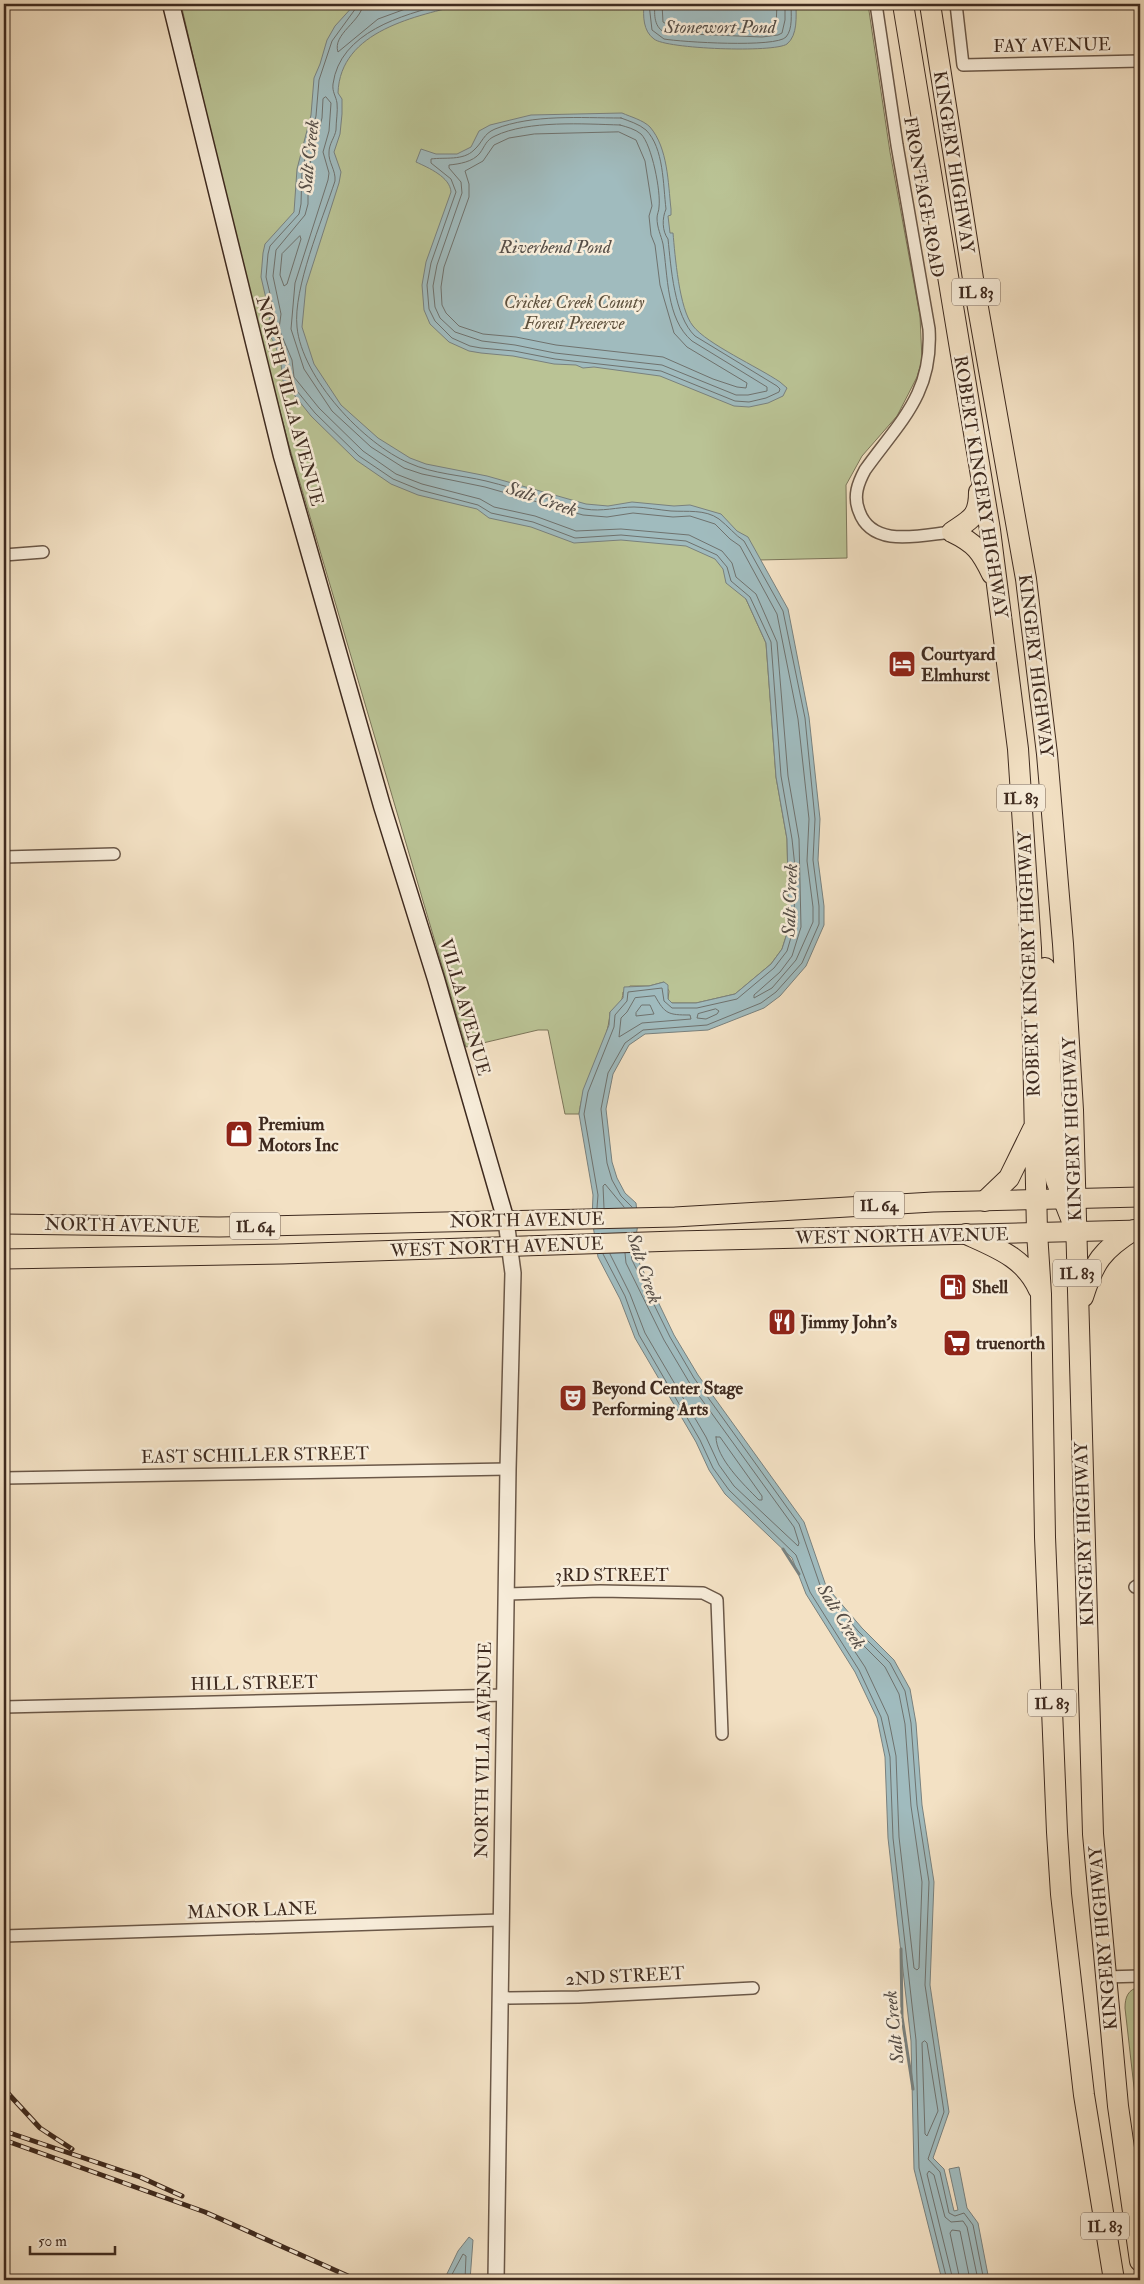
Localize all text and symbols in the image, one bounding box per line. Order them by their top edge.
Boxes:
water label: Stonewort Pond [663,15,777,39]
street label: FAY AVENUE [993,33,1111,58]
street label: KINGERY HIGHWAY [928,69,979,256]
street label: FRONTAGE ROAD [898,115,949,280]
water label: Salt Creek [293,118,325,195]
water label: Riverbend Pond [498,235,612,259]
road number: IL 83 [952,278,1000,306]
park label: Cricket Creek County Forest Preserve [504,291,645,335]
street label: NORTH VILLA AVENUE [250,294,329,509]
street label: ROBERT KINGERY HIGHWAY [948,354,1013,621]
water label: Salt Creek [502,475,580,522]
street label: KINGERY HIGHWAY [1013,573,1058,760]
place label: Courtyard Elmhurst [921,643,996,687]
hotel icon: Courtyard Elmhurst [887,649,917,679]
road number: IL 83 [997,784,1045,811]
street label: ROBERT KINGERY HIGHWAY [1013,830,1046,1097]
water label: Salt Creek [777,863,803,938]
street label: VILLA AVENUE [434,936,495,1078]
street label: KINGERY HIGHWAY [1058,1036,1087,1222]
place label: Premium Motors Inc [257,1113,339,1157]
shop icon: Premium Motors Inc [224,1119,254,1149]
road number: IL 64 [854,1192,904,1218]
street label: NORTH AVENUE [449,1208,605,1233]
road number: IL 64 [230,1212,280,1240]
street label: NORTH AVENUE [44,1213,200,1238]
street label: WEST NORTH AVENUE [794,1223,1009,1250]
water label: Salt Creek [621,1229,667,1307]
street label: WEST NORTH AVENUE [389,1232,604,1263]
road number: IL 83 [1053,1260,1101,1286]
fuel station icon: Shell [938,1272,968,1302]
place label: Shell [972,1276,1009,1299]
restaurant icon: Jimmy John's [767,1307,797,1337]
place label: Jimmy John's [800,1311,897,1334]
supermarket icon: truenorth [942,1328,972,1358]
place label: truenorth [976,1332,1046,1355]
place label: Beyond Center Stage Performing Arts [592,1377,743,1421]
theatre icon: Beyond Center Stage Performing Arts [558,1383,588,1413]
street label: KINGERY HIGHWAY [1070,1441,1099,1627]
street label: EAST SCHILLER STREET [141,1442,370,1469]
street label: 3RD STREET [555,1564,670,1587]
water label: Salt Creek [811,1578,871,1654]
street label: NORTH VILLA AVENUE [470,1642,497,1858]
street label: HILL STREET [190,1671,319,1696]
road number: IL 83 [1028,1690,1076,1716]
street label: KINGERY HIGHWAY [1084,1844,1123,2031]
street label: MANOR LANE [187,1897,317,1924]
street label: 2ND STREET [565,1962,686,1991]
water label: Salt Creek [878,1989,910,2066]
road number: IL 83 [1081,2212,1129,2240]
scale bar [30,2224,115,2256]
text: 50 m [38,2232,67,2251]

